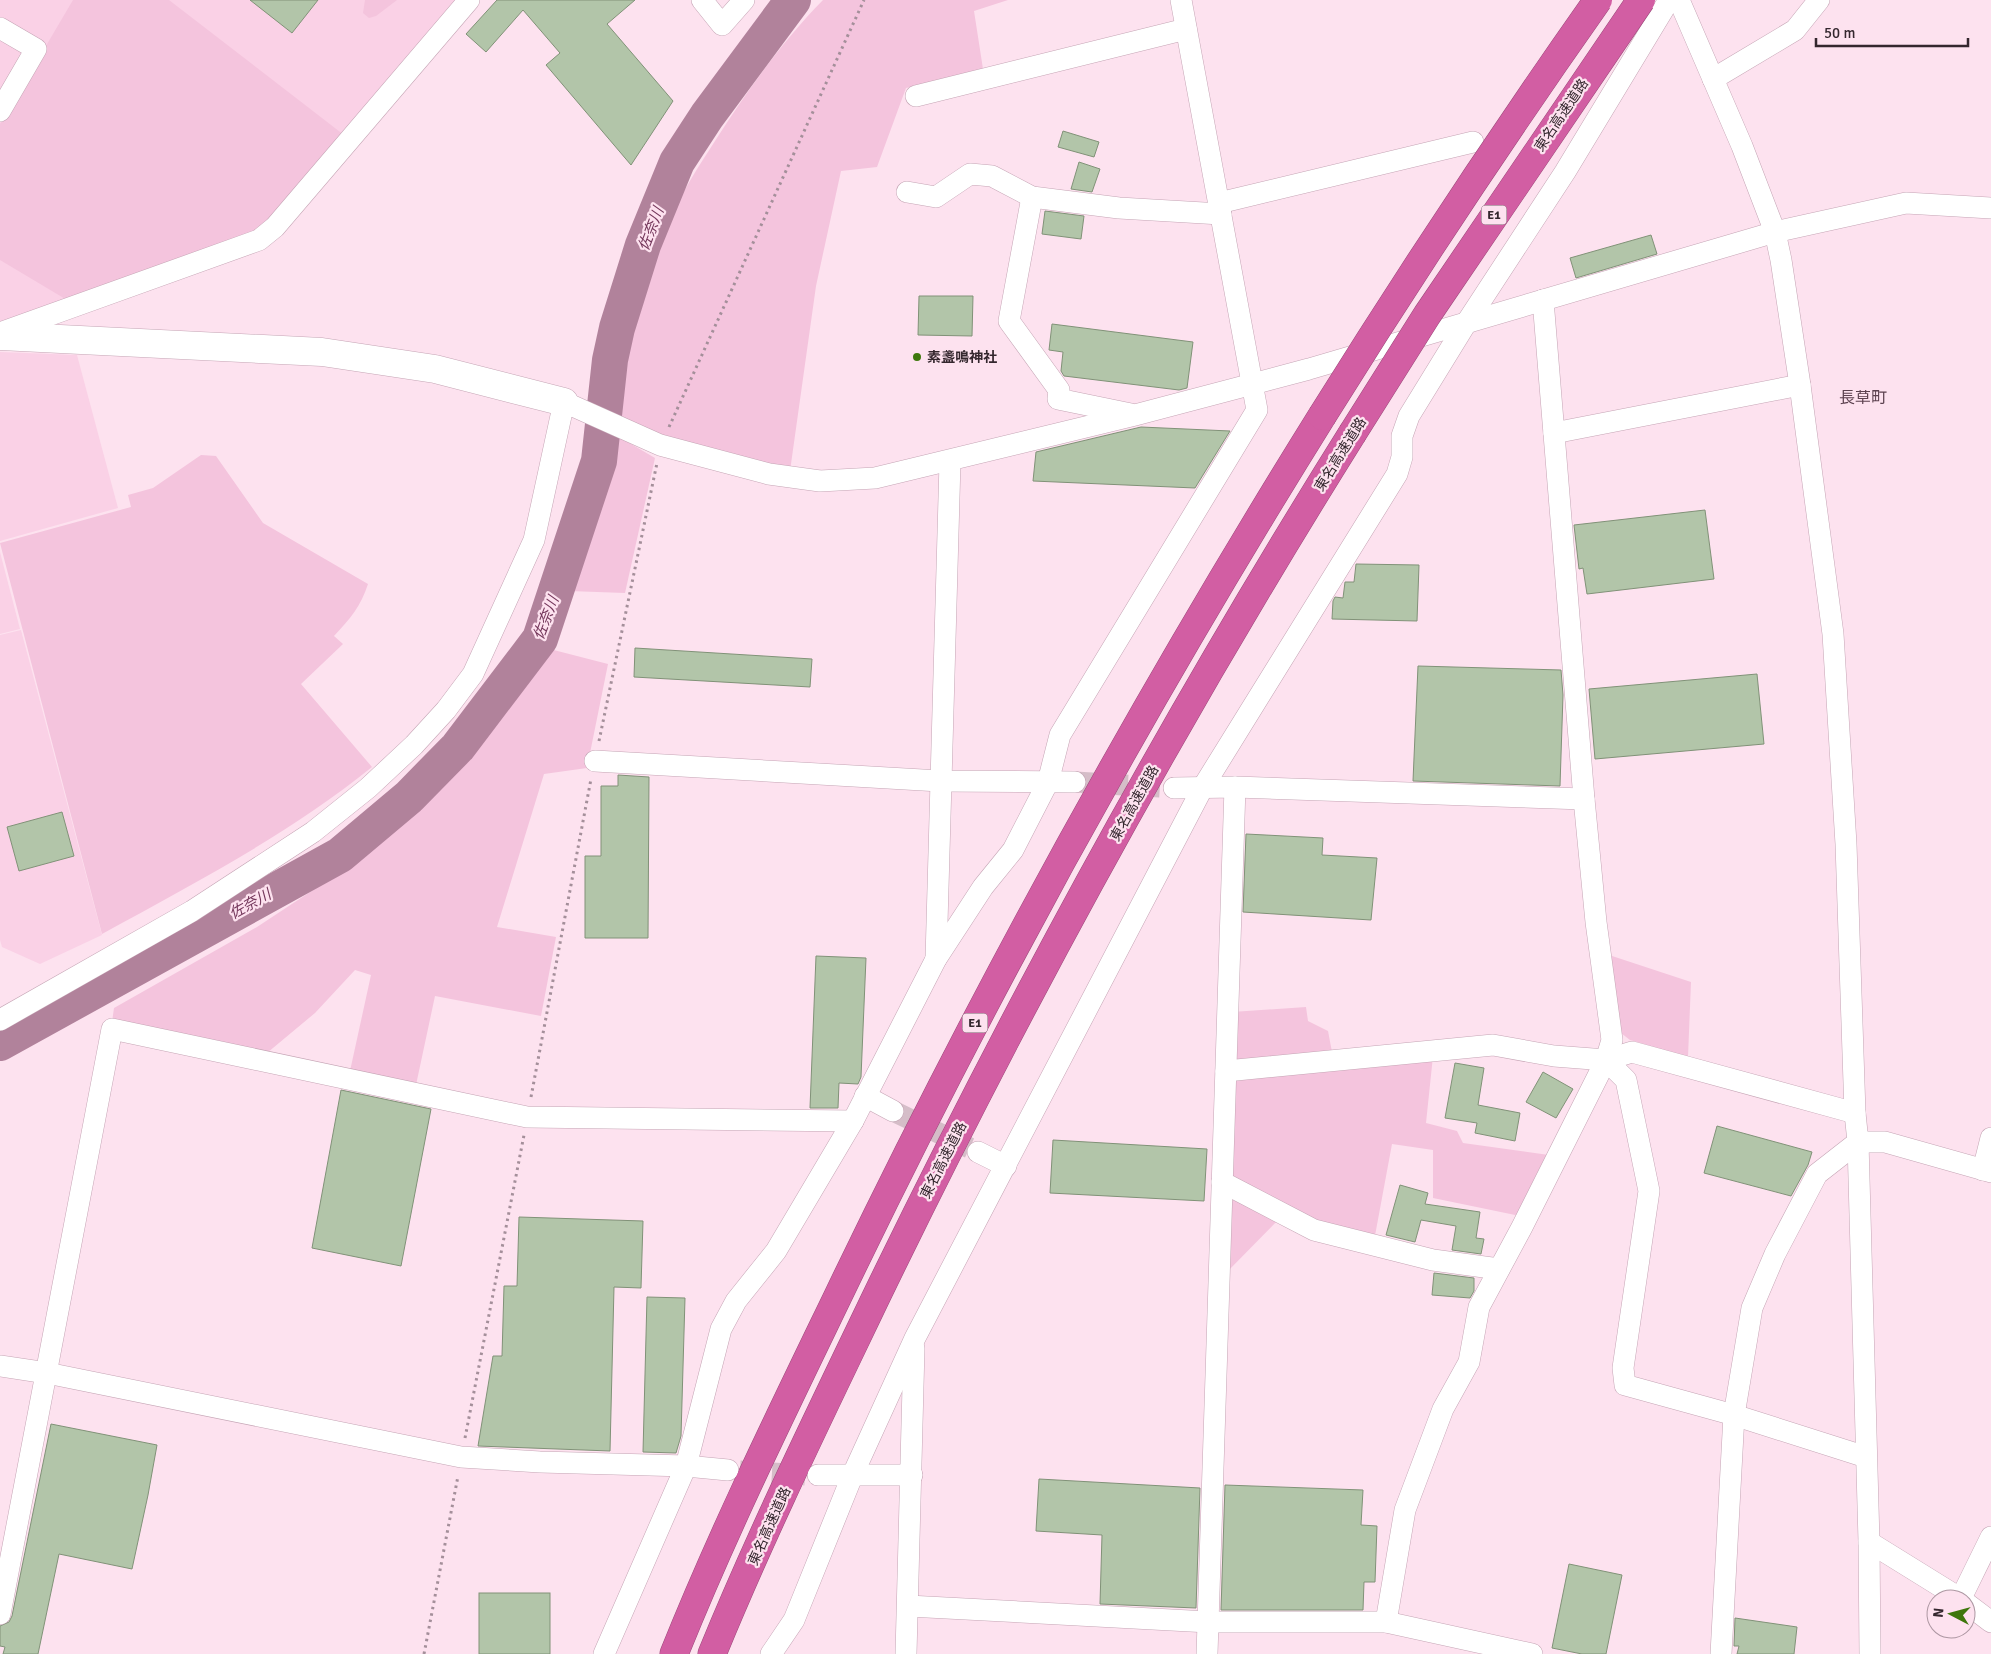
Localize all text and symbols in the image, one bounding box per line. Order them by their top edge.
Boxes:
scale bar [1816,15,1968,47]
text: 50 m [1824,24,1855,42]
street label: 東名高速道路 [1531,76,1592,155]
water label: 佐奈川 [635,203,668,253]
road number: E1 [1482,206,1506,224]
place label: 素盞鳴神社 [927,349,997,366]
marker: 素盞鳴神社 [911,351,923,363]
district label: 長草町 [1839,388,1887,408]
street label: 東名高速道路 [1311,414,1370,494]
water label: 佐奈川 [530,592,563,642]
street label: 東名高速道路 [1107,762,1162,844]
water label: 佐奈川 [226,884,276,923]
road number: E1 [962,1014,988,1032]
street label: 東名高速道路 [917,1119,970,1202]
street label: 東名高速道路 [745,1484,794,1568]
north arrow [1926,1589,1976,1639]
text: N [1930,1607,1948,1618]

